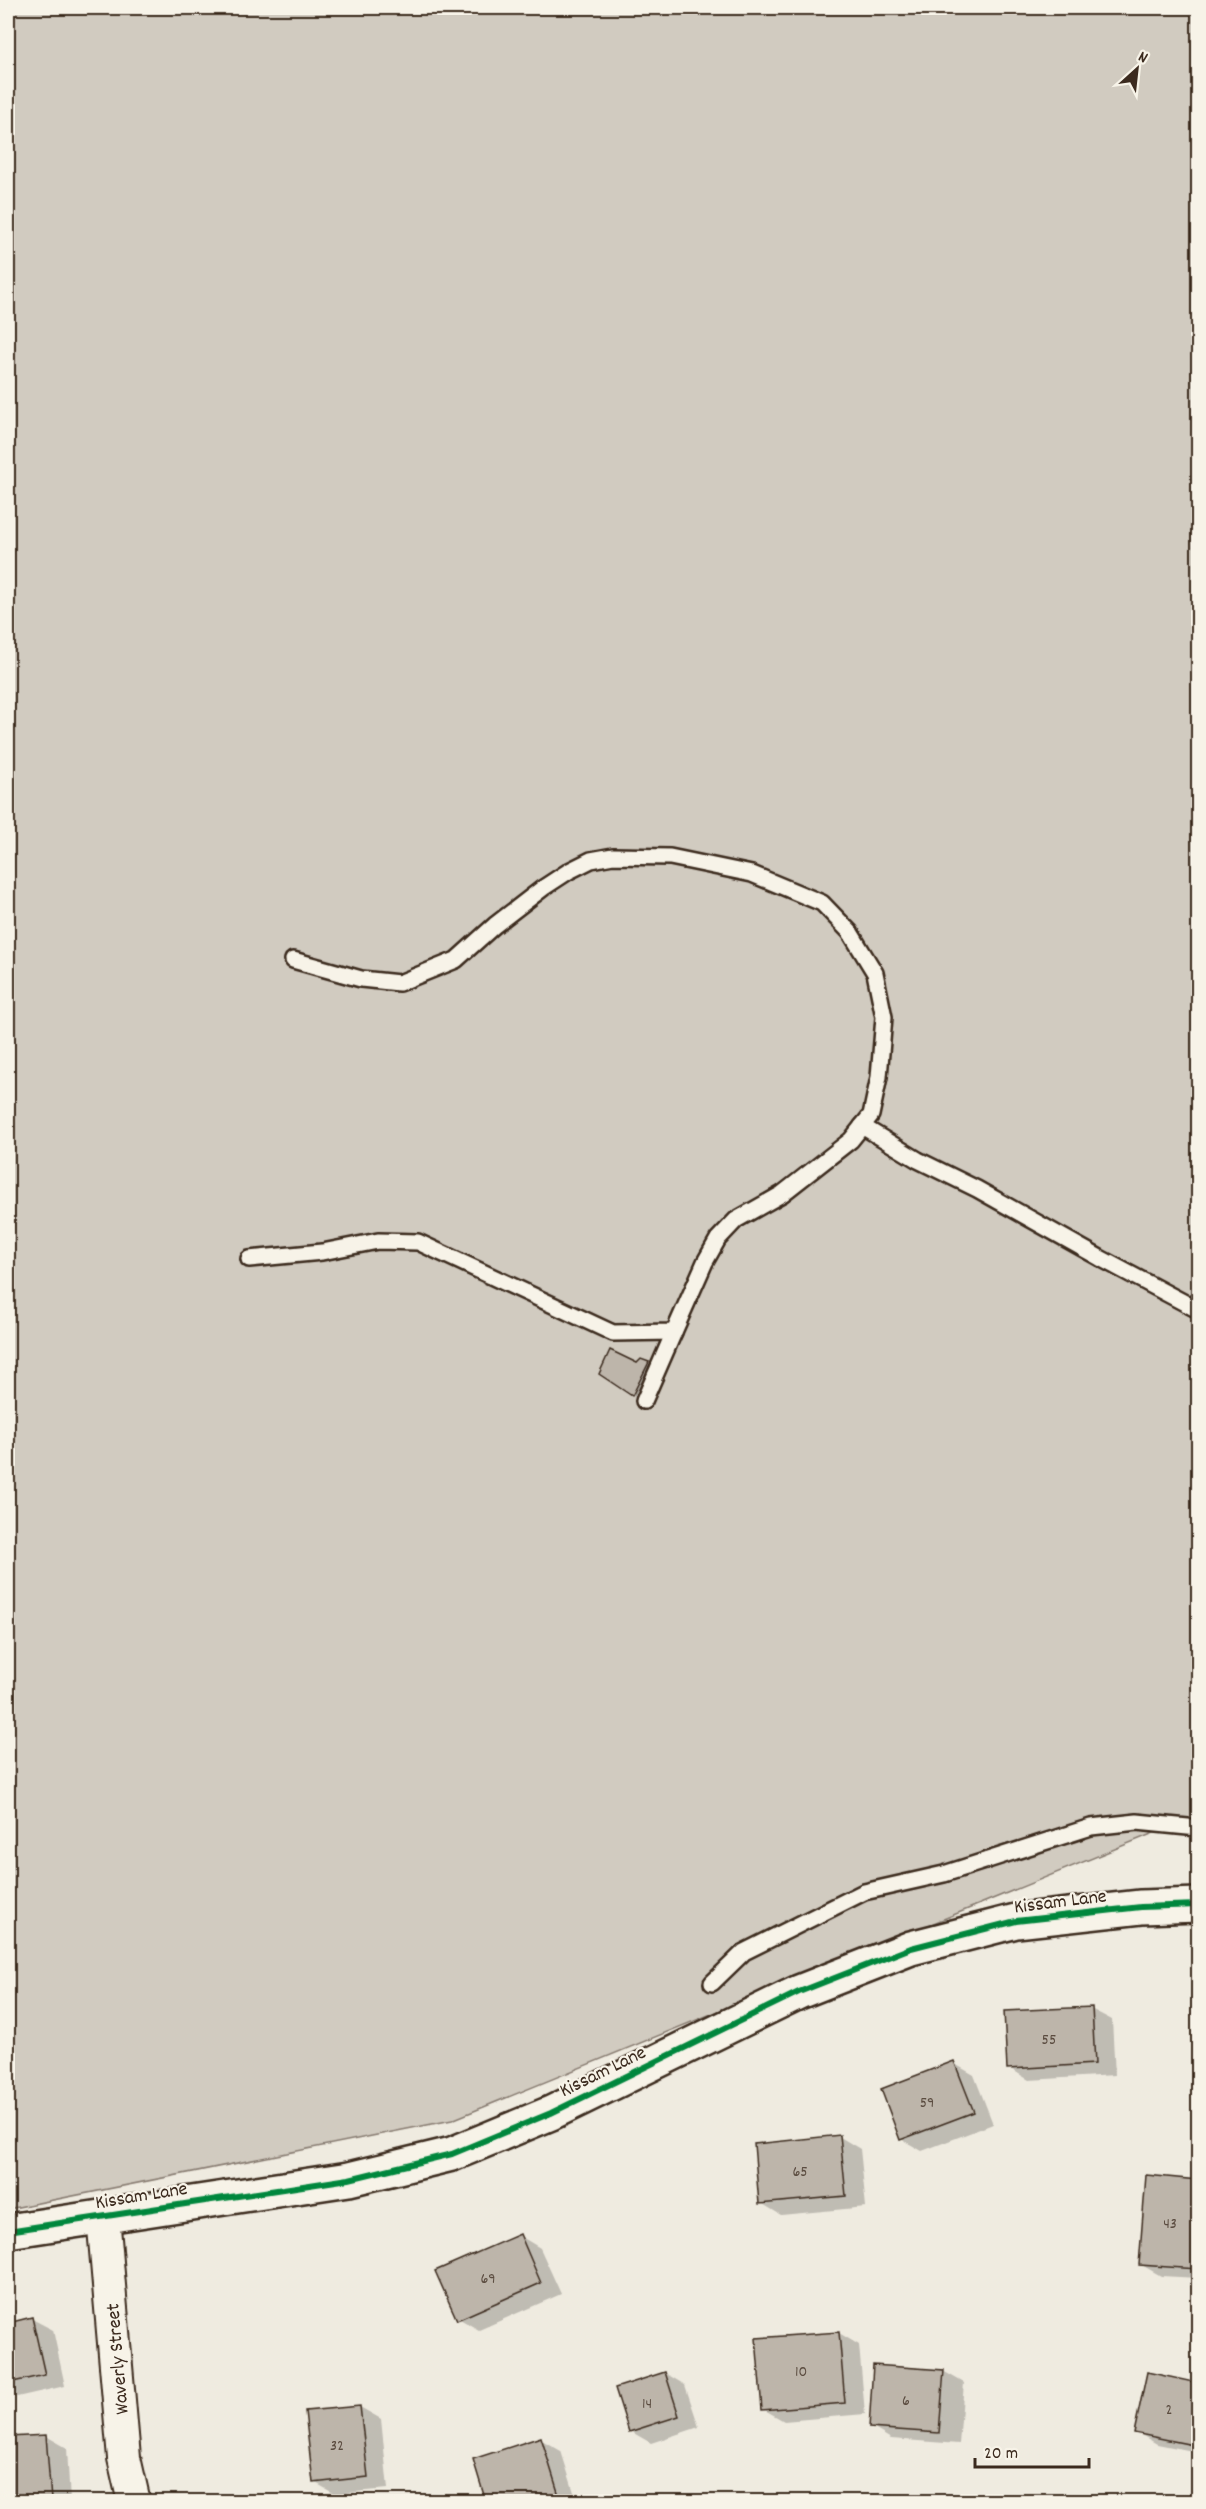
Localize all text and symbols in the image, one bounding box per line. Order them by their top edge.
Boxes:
north arrow [1107,39,1167,99]
text: N [1134,46,1152,70]
street label: Kissam Lane [1012,1883,1108,1923]
house number: 55 [1042,2029,1056,2052]
street label: Kissam Lane [555,2040,651,2106]
house number: 59 [920,2092,934,2115]
house number: 65 [792,2161,808,2184]
street label: Kissam Lane [93,2176,190,2218]
house number: 43 [1163,2213,1177,2236]
house number: 69 [480,2268,496,2291]
street label: Waverly Street [100,2302,138,2415]
house number: 10 [795,2361,807,2384]
house number: 6 [902,2390,910,2413]
house number: 14 [642,2393,652,2416]
house number: 2 [1166,2399,1173,2422]
scale bar [975,2431,1089,2469]
house number: 32 [330,2435,344,2458]
text: 20 m [984,2442,1018,2467]

